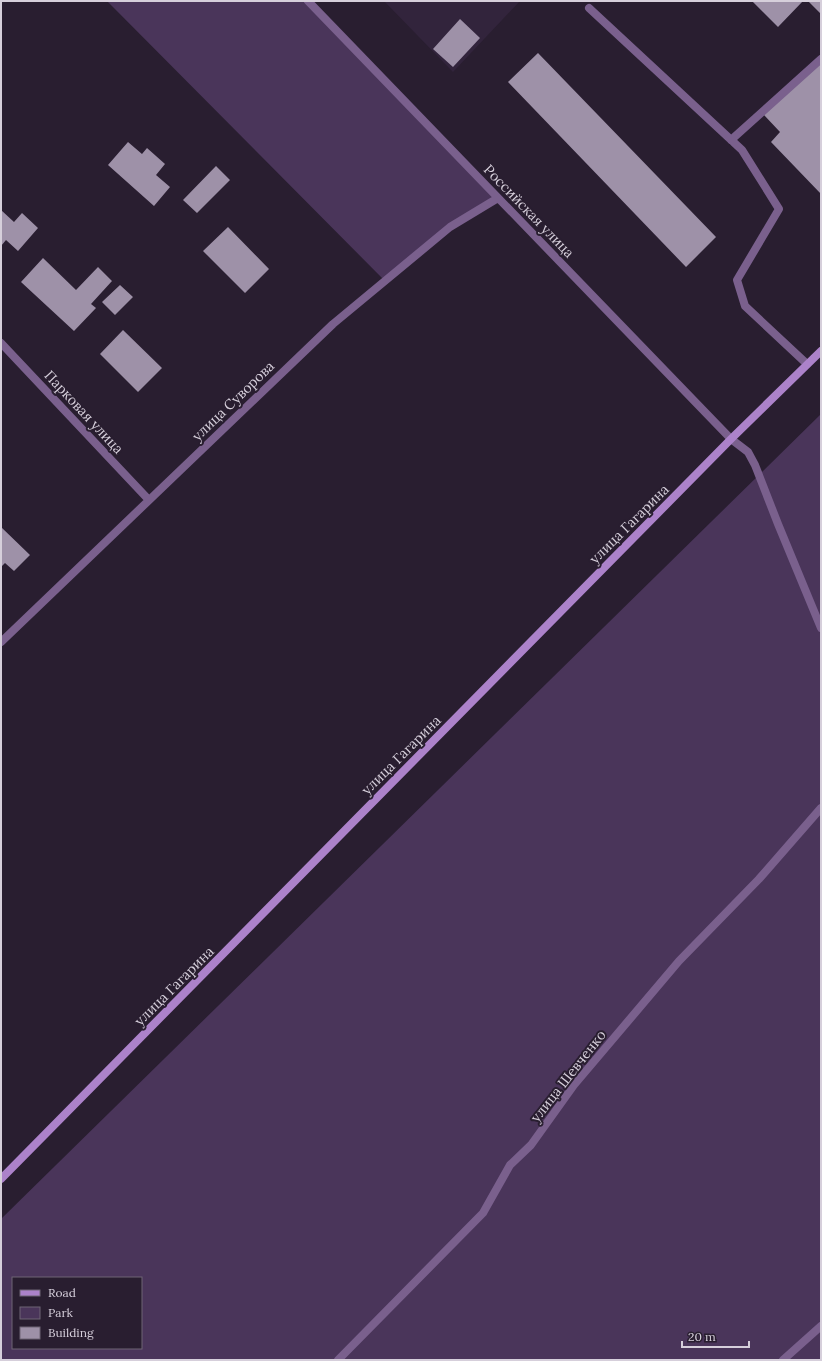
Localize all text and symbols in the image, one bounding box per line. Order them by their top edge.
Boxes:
street label: Российская улица [480,161,578,261]
street label: улица Суворова [188,357,278,445]
street label: Парковая улица [41,366,127,458]
street label: улица Гагарина [585,480,673,568]
street label: улица Гагарина [357,711,445,799]
street label: улица Гагарина [130,942,218,1030]
street label: улица Шевченко [526,1026,610,1126]
legend [12,1277,142,1349]
text: Road [48,1285,76,1300]
text: Park [48,1305,74,1320]
scale bar [682,1323,749,1349]
text: Building [48,1325,94,1340]
text: 20 m [688,1329,716,1344]

